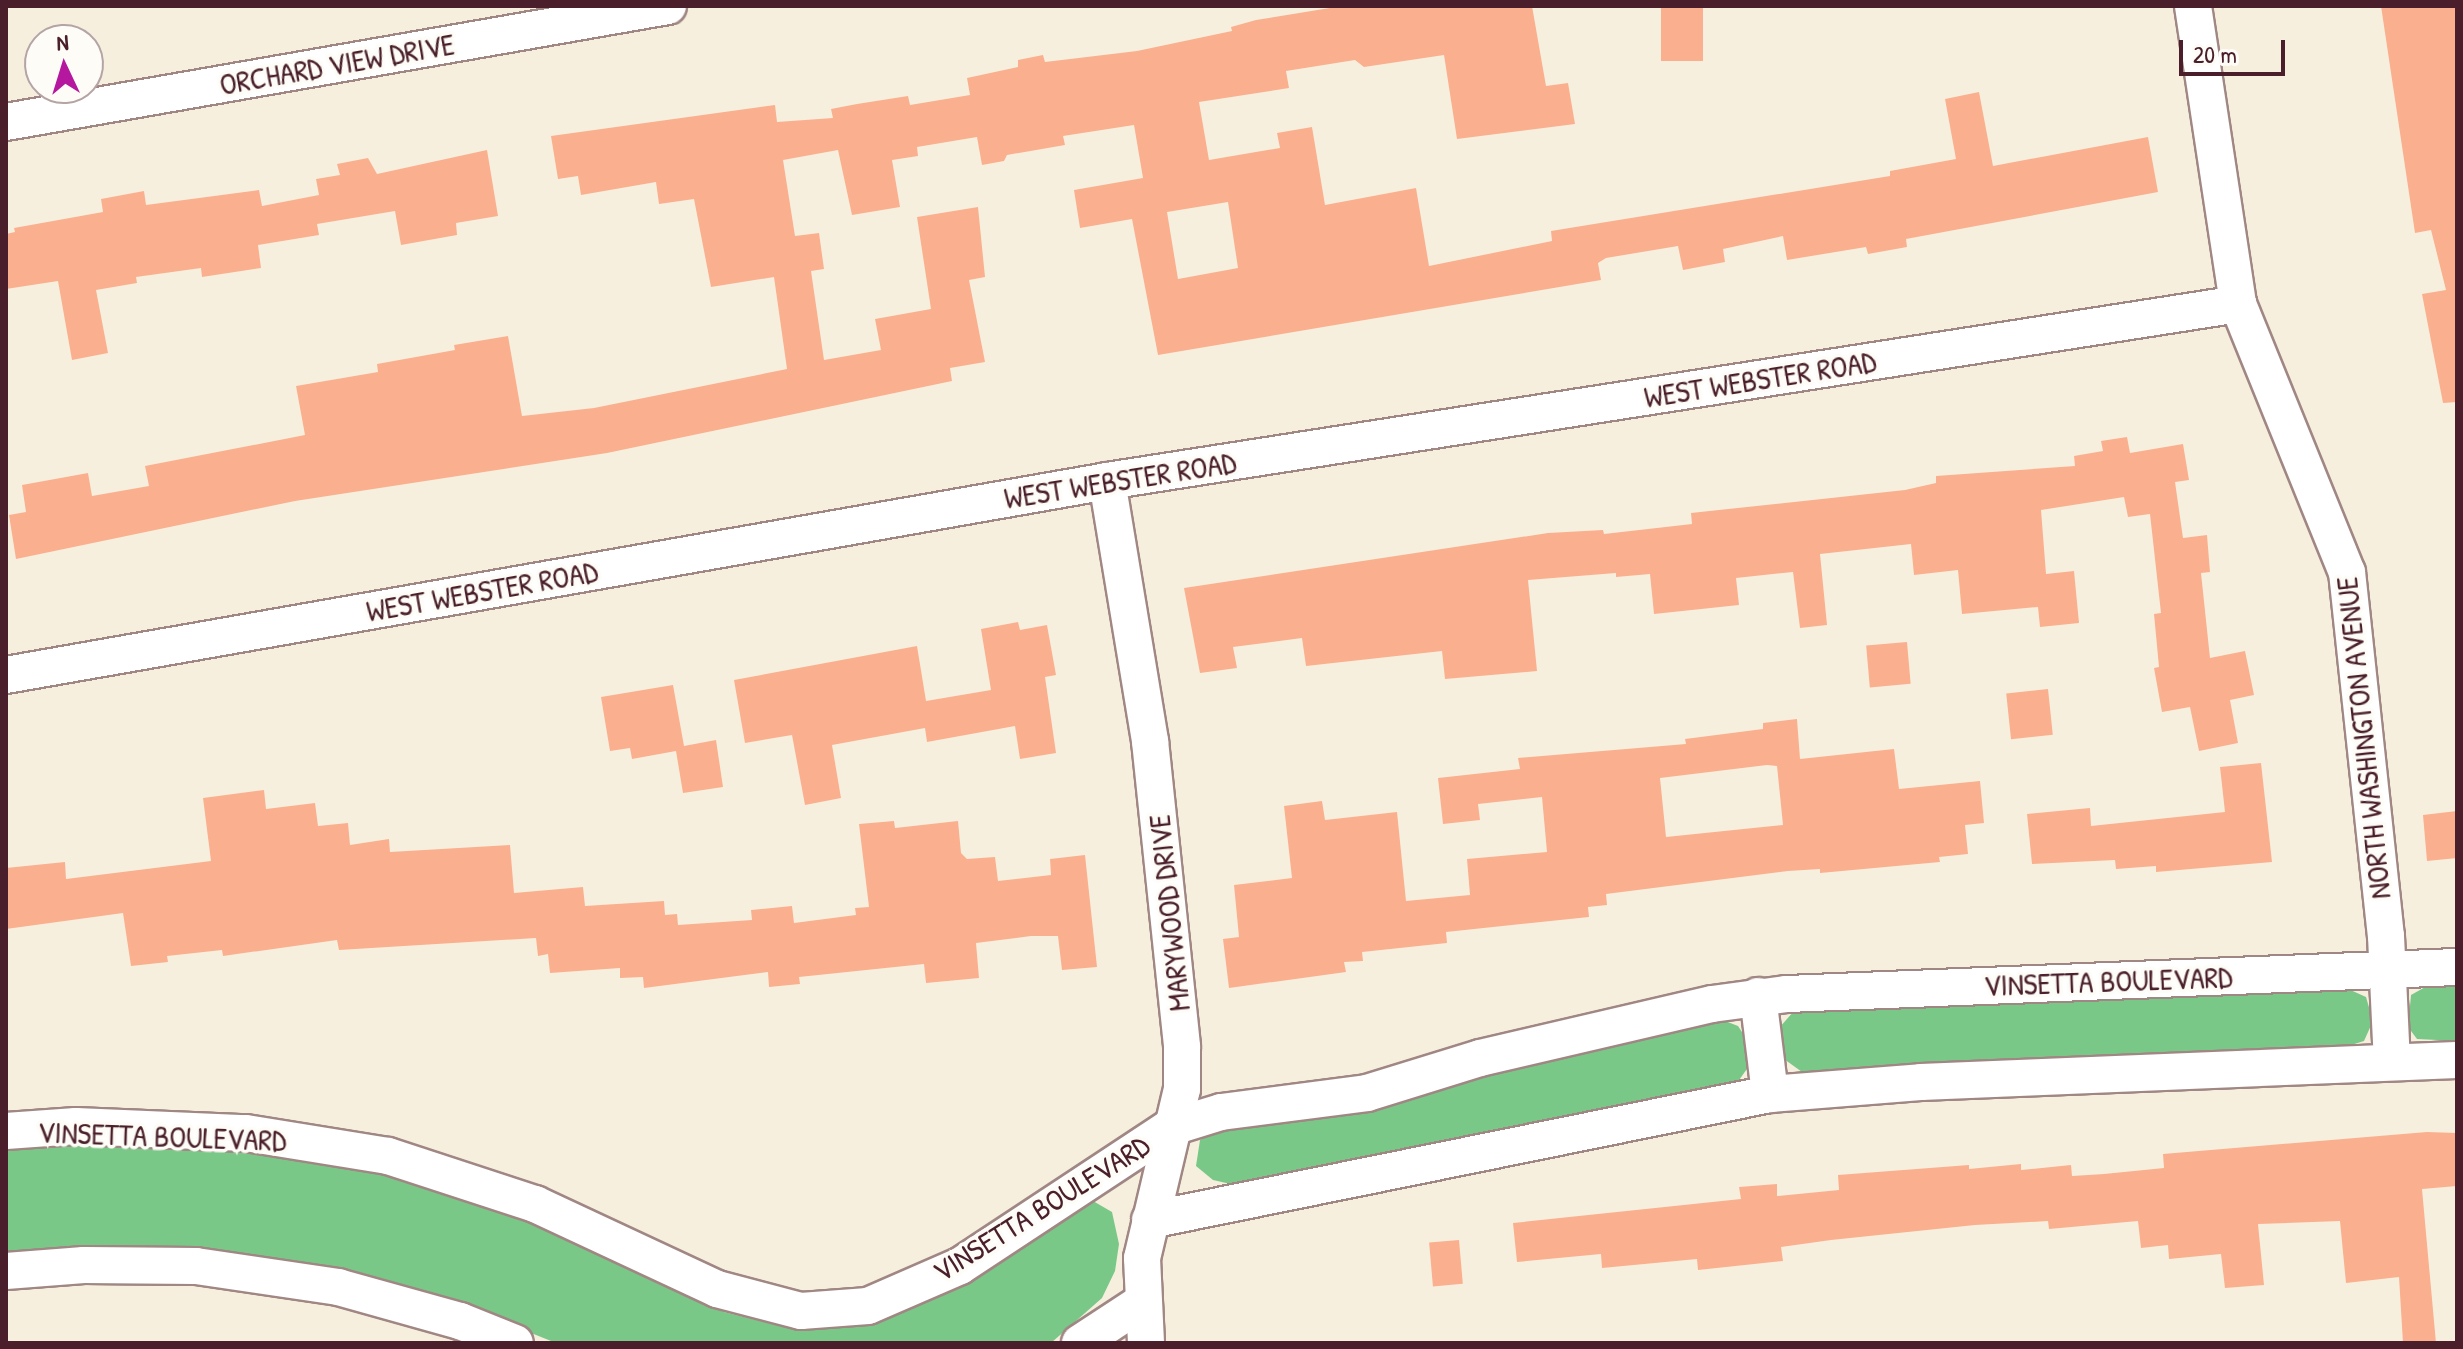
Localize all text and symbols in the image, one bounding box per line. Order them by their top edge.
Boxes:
north arrow [24,24,104,104]
scale bar [2183,24,2289,74]
street label: ORCHARD VIEW DRIVE [217,26,457,102]
text: N [56,27,69,57]
text: 20 m [2193,38,2237,70]
street label: WEST WEBSTER ROAD [1642,343,1878,415]
street label: WEST WEBSTER ROAD [1002,444,1238,516]
street label: WEST WEBSTER ROAD [364,553,600,629]
street label: NORTH WASHINGTON AVENUE [2328,575,2398,901]
street label: MARYWOOD DRIVE [1141,813,1197,1013]
street label: VINSETTA BOULEVARD [1983,959,2233,1003]
street label: VINSETTA BOULEVARD [37,1114,287,1158]
street label: VINSETTA BOULEVARD [926,1127,1156,1289]

